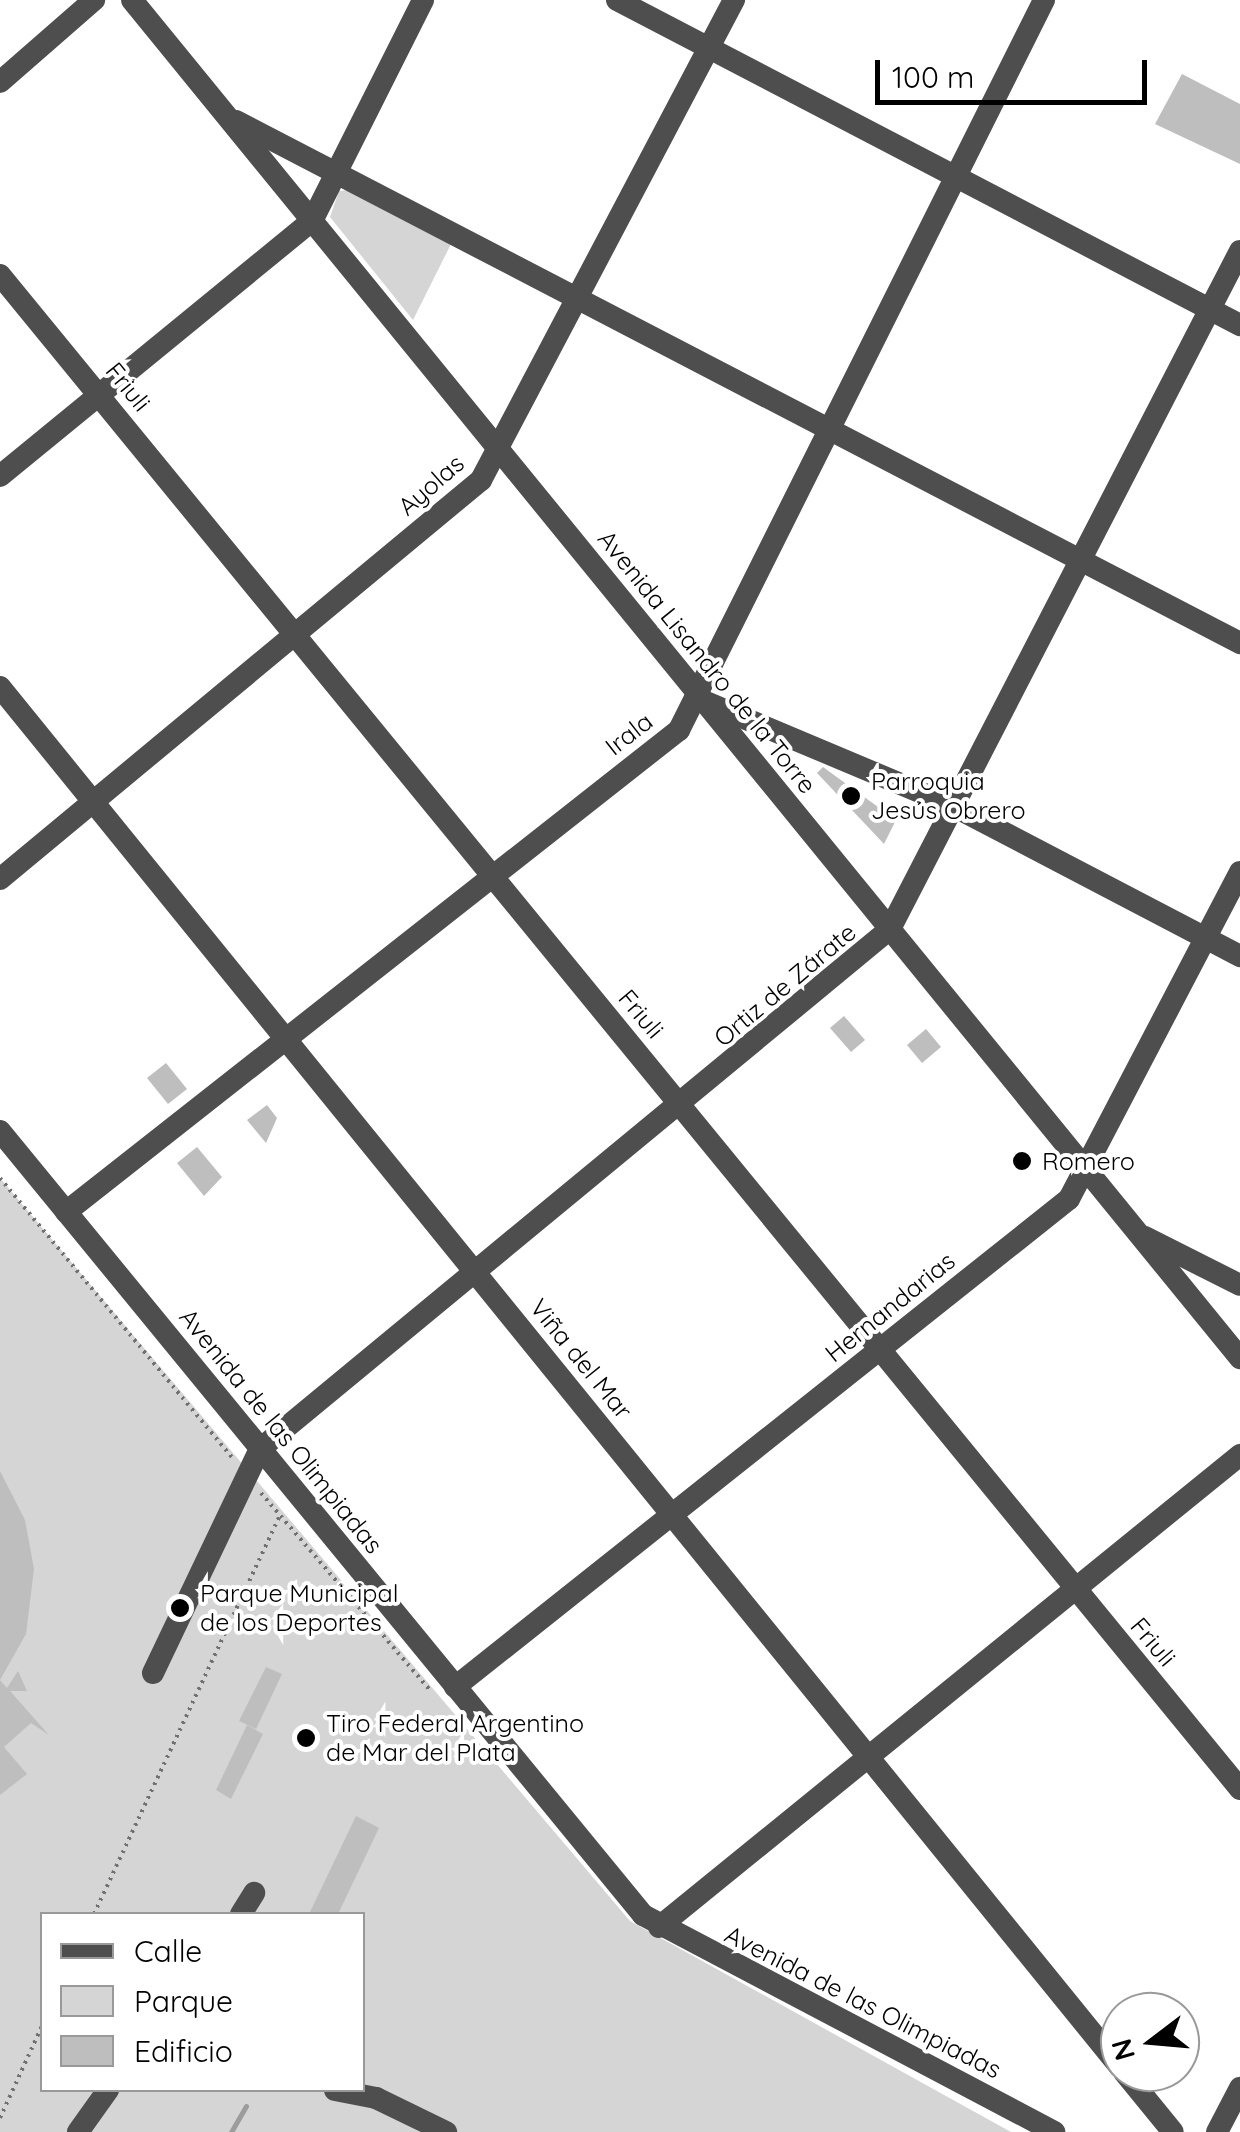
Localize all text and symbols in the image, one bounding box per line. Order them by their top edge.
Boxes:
scale bar [880,40,1152,102]
text: 100 m [892,58,974,96]
street label: Friuli [99,356,157,418]
street label: Ayolas [392,448,470,522]
street label: Avenida Lisandro de la Torre [592,524,822,800]
street label: Irala [599,706,659,762]
place label: Parroquia Jesús Obrero [871,767,1026,826]
marker: Parroquia Jesús Obrero [840,785,862,807]
street label: Ortiz de Zárate [708,917,862,1053]
street label: Friuli [612,984,670,1044]
place label: Romero [1042,1146,1135,1176]
marker: Romero [1011,1150,1033,1172]
street label: Hernandarias [819,1246,961,1368]
street label: Viña del Mar [523,1293,639,1425]
street label: Avenida de las Olimpiadas [173,1303,389,1559]
place label: Parque Municipal de los Deportes [200,1579,398,1638]
marker: Parque Municipal de los Deportes [169,1597,191,1619]
street label: Friuli [1124,1612,1182,1672]
place label: Tiro Federal Argentino de Mar del Plata [326,1709,584,1768]
marker: Tiro Federal Argentino de Mar del Plata [295,1727,317,1749]
legend [40,1912,365,2092]
street label: Avenida de las Olimpiadas [720,1919,1006,2085]
text: Calle [134,1932,202,1970]
text: Parque [134,1982,233,2020]
north arrow [1100,1992,1200,2092]
text: Edificio [134,2032,233,2070]
text: N [1103,2035,1142,2065]

